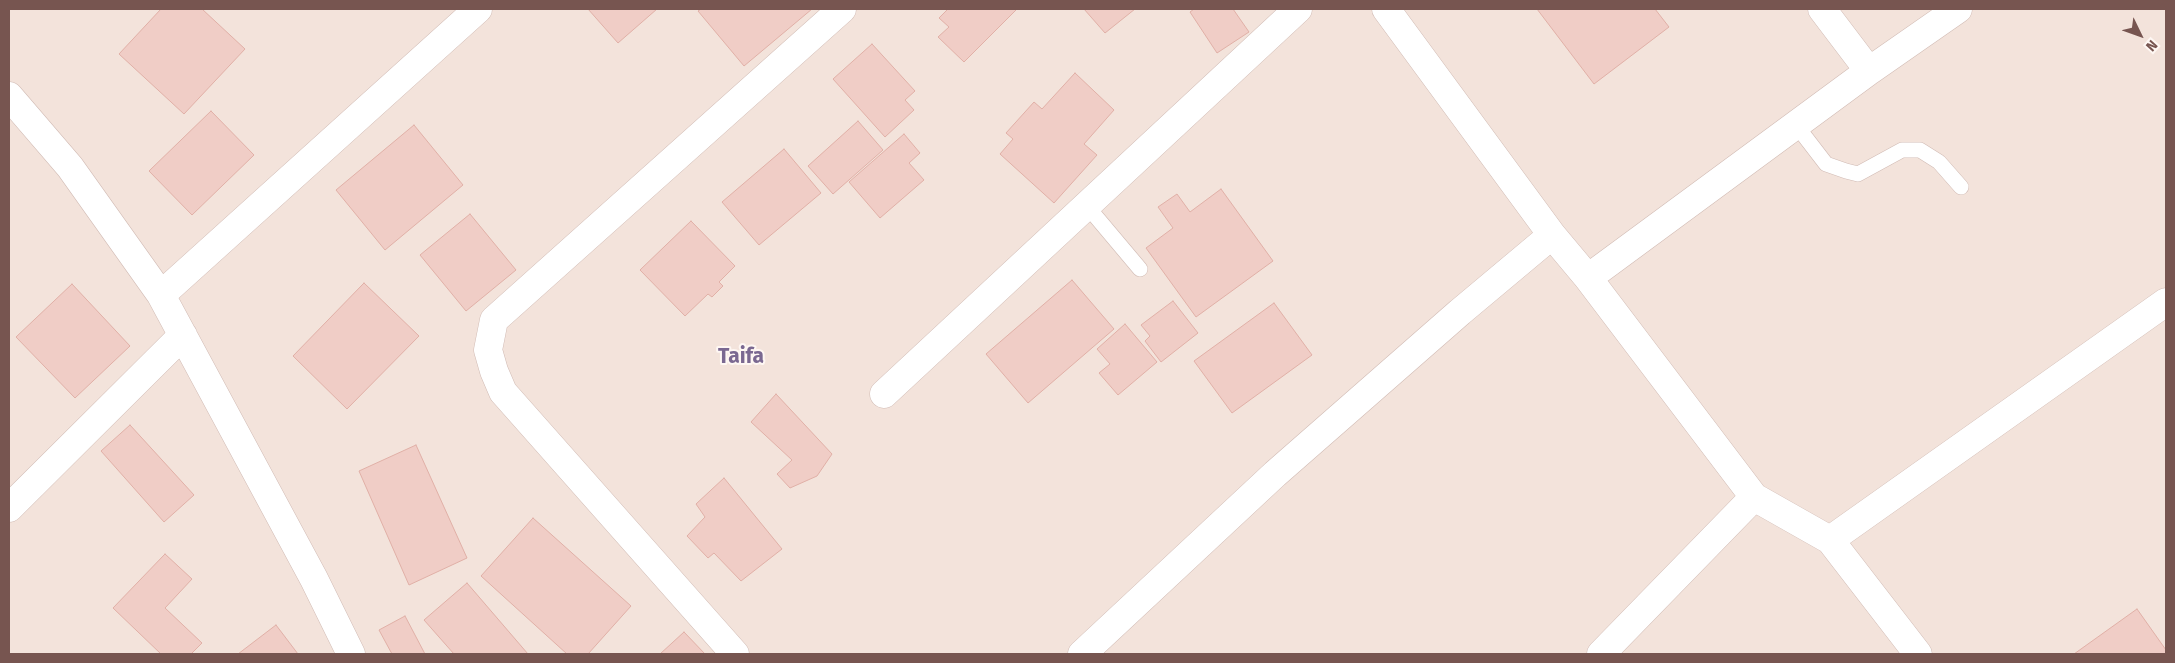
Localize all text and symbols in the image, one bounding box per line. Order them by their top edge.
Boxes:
north arrow [2115,10,2165,60]
text: N [2142,36,2161,55]
district label: Taifa [718,344,764,370]

